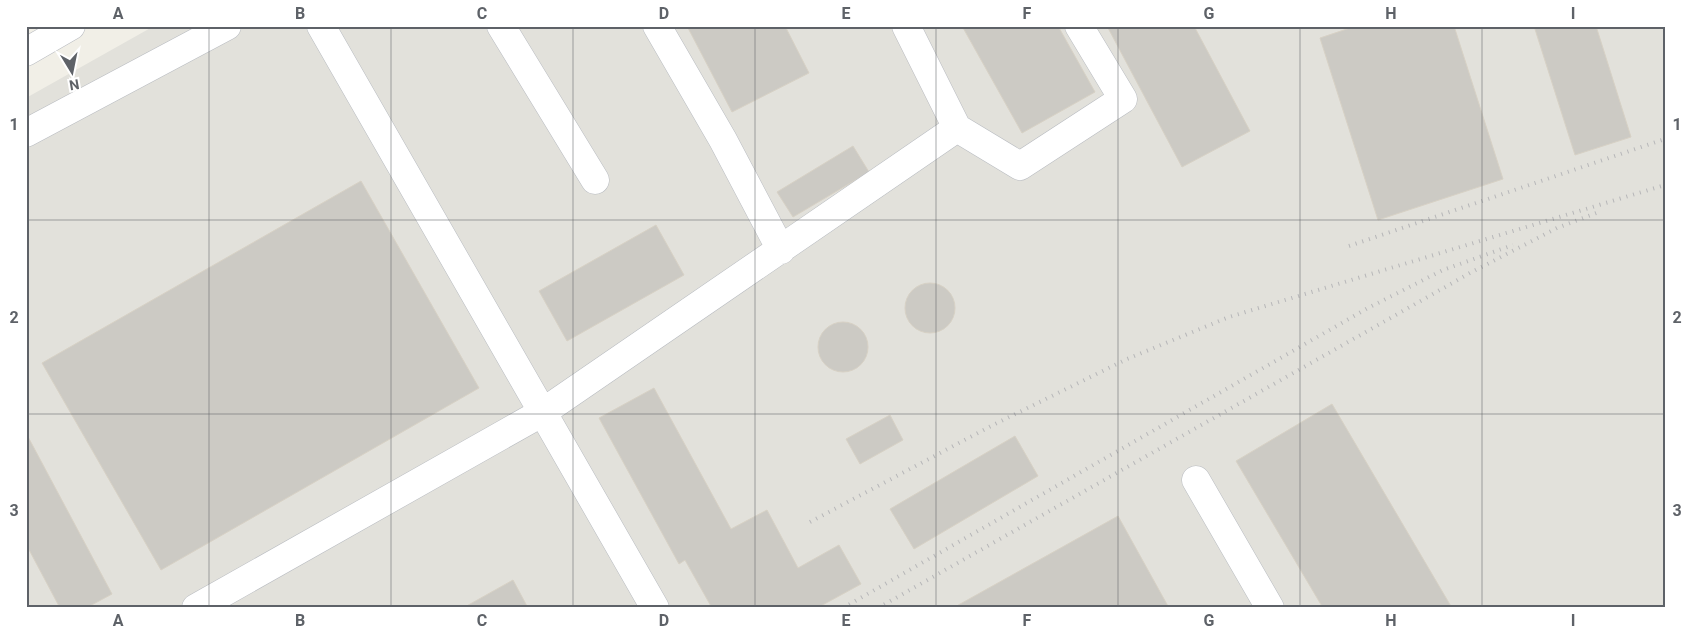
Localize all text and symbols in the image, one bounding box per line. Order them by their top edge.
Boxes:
text: A [113,4,124,23]
text: B [295,4,305,23]
text: C [477,4,487,23]
text: D [659,4,669,23]
text: E [842,4,851,23]
text: F [1023,4,1032,23]
text: G [1204,4,1215,23]
text: H [1385,4,1397,23]
text: I [1571,4,1575,23]
north arrow [48,48,98,98]
text: N [68,76,81,94]
text: 1 [9,115,19,134]
text: 1 [1672,115,1682,134]
text: 2 [9,308,19,327]
text: 2 [1672,308,1682,327]
text: 3 [9,501,19,520]
text: 3 [1672,501,1682,520]
text: A [113,611,124,630]
text: B [295,611,305,630]
text: C [477,611,487,630]
text: D [659,611,669,630]
text: E [842,611,851,630]
text: F [1023,611,1032,630]
text: G [1204,611,1215,630]
text: H [1385,611,1397,630]
text: I [1571,611,1575,630]

